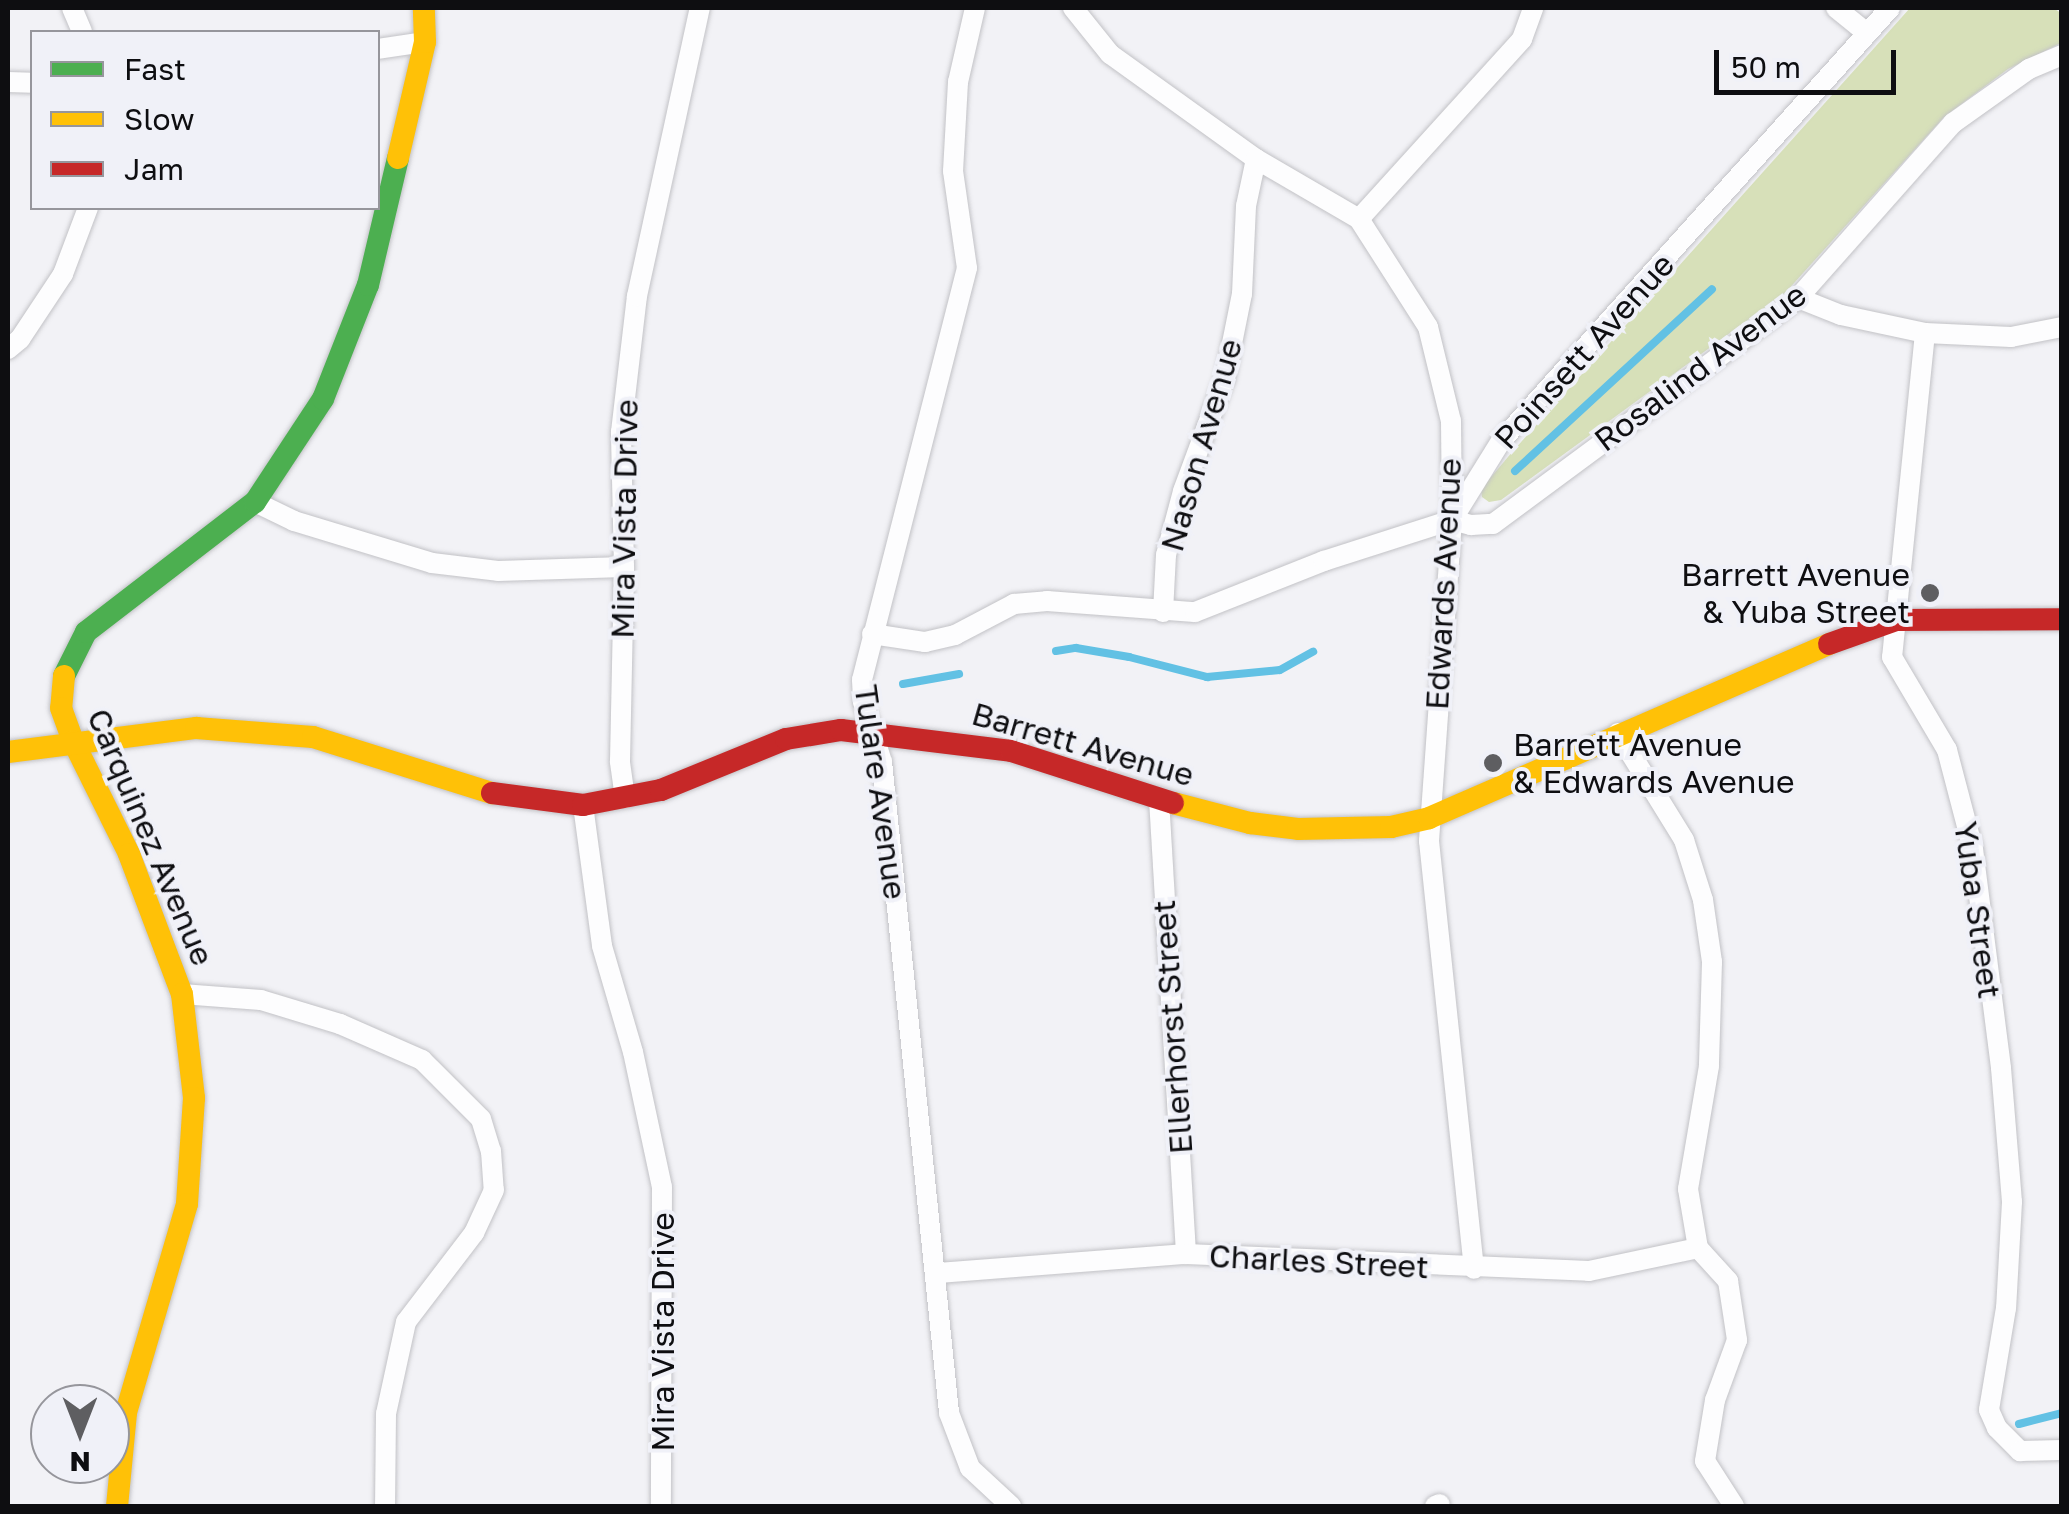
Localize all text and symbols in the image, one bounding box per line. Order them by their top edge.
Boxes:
legend [30,30,380,210]
scale bar [1719,30,1902,92]
text: 50 m [1731,49,1801,85]
text: Fast [124,51,186,87]
text: Slow [124,101,195,137]
text: Jam [124,151,184,187]
street label: Poinsett Avenue [1486,245,1682,457]
street label: Rosalind Avenue [1587,275,1813,459]
street label: Nason Avenue [1152,334,1250,556]
street label: Mira Vista Drive [603,399,645,639]
street label: Edwards Avenue [1417,457,1469,711]
place label: Barrett Avenue & Yuba Street [1681,556,1910,631]
marker: Barrett Avenue & Yuba Street [1919,582,1941,604]
street label: Tulare Avenue [847,682,915,902]
street label: Barrett Avenue [968,694,1198,794]
street label: Carquinez Avenue [80,703,222,971]
place label: Barrett Avenue & Edwards Avenue [1513,726,1794,801]
marker: Barrett Avenue & Edwards Avenue [1482,752,1504,774]
street label: Yuba Street [1947,819,2009,1001]
street label: Ellerhorst Street [1144,899,1200,1155]
street label: Mira Vista Drive [643,1212,681,1452]
street label: Charles Street [1208,1236,1430,1286]
north arrow [30,1384,130,1484]
text: N [69,1446,91,1479]

